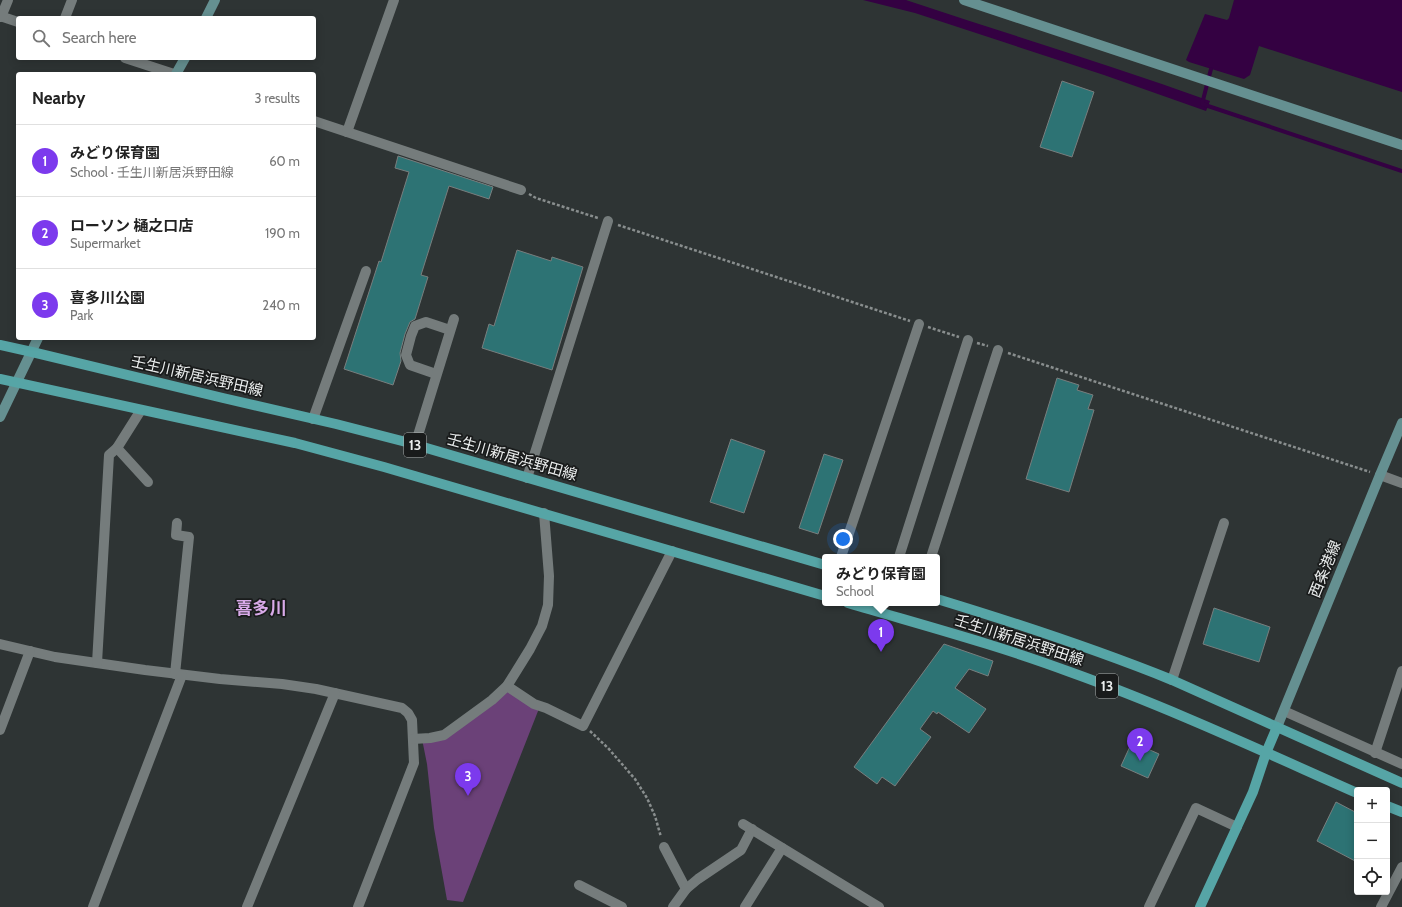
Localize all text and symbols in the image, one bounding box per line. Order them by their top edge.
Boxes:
search box [16,16,316,60]
icon: search [30,27,52,49]
text: Search here [62,29,137,47]
text: Nearby [32,88,85,108]
text: 3 results [254,90,300,106]
text: みどり保育園 [70,144,160,162]
text: 1 [43,153,47,169]
text: 60 m [269,153,300,169]
text: School · 壬生川新居浜野田線 [70,164,234,180]
text: ローソン 樋之口店 [70,217,193,235]
text: 2 [42,225,48,241]
text: 190 m [265,225,300,241]
text: Supermarket [70,235,141,251]
text: 喜多川公園 [70,289,145,307]
text: 3 [41,297,49,313]
text: 240 m [262,297,300,313]
text: Park [70,307,93,323]
street label: 壬生川新居浜野田線 [129,352,265,400]
street label: 壬生川新居浜野田線 [445,430,579,484]
road number: 13 [404,433,426,457]
your location [833,529,853,549]
street label: 西条港線 [1305,538,1345,600]
popup [822,554,940,606]
text: みどり保育園 [836,565,926,583]
text: School [836,583,874,599]
district label: 喜多川 [236,598,287,618]
street label: 壬生川新居浜野田線 [952,611,1086,669]
pin: 1 [868,619,894,652]
road number: 13 [1096,674,1118,698]
pin: 2 [1127,728,1153,761]
pin: 3 [455,763,481,796]
map controls [1354,787,1390,895]
button: + [1354,787,1390,823]
button: − [1354,823,1390,859]
button: locate [1354,859,1390,895]

